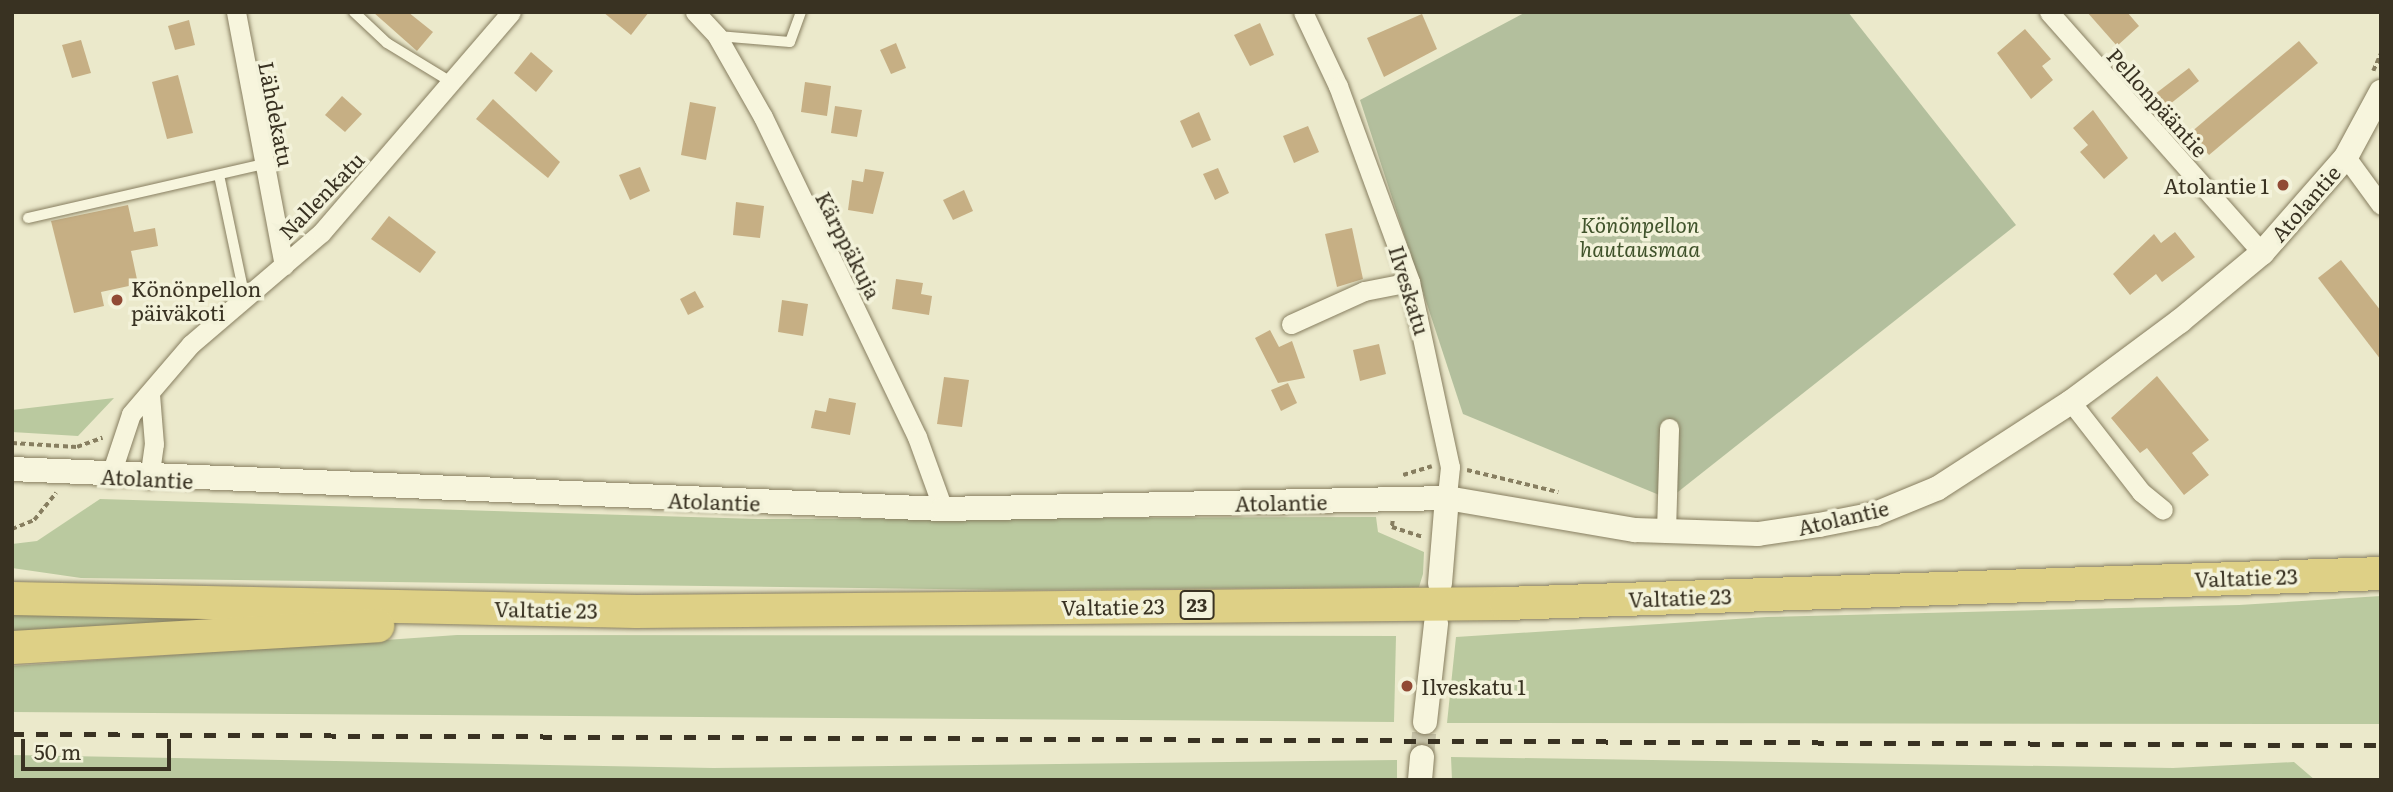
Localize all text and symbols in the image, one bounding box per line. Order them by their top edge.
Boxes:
street label: Pellonpääntie [2102,42,2214,162]
street label: Lähdekatu [254,59,300,169]
street label: Nallenkatu [273,146,369,244]
street label: Atolantie [2265,160,2345,246]
place label: Atolantie 1 [2164,172,2269,198]
marker: Atolantie 1 [2275,177,2291,193]
street label: Kärppäkuja [811,187,887,303]
park label: Könönpellon hautausmaa [1580,211,1700,261]
street label: Ilveskatu [1385,242,1435,338]
place label: Könönpellon päiväkoti [131,275,261,325]
marker: Könönpellon päiväkoti [109,292,125,308]
street label: Atolantie [100,463,194,493]
street label: Atolantie [667,487,761,515]
street label: Atolantie [1234,489,1328,515]
street label: Atolantie [1795,494,1891,540]
street label: Valtatie 23 [2194,563,2298,591]
street label: Valtatie 23 [1628,583,1732,611]
road number: 23 [1180,590,1214,620]
street label: Valtatie 23 [1061,592,1165,620]
street label: Valtatie 23 [494,595,598,623]
place label: Ilveskatu 1 [1421,673,1526,699]
marker: Ilveskatu 1 [1399,678,1415,694]
scale bar [24,726,175,770]
text: 50 m [34,735,81,766]

